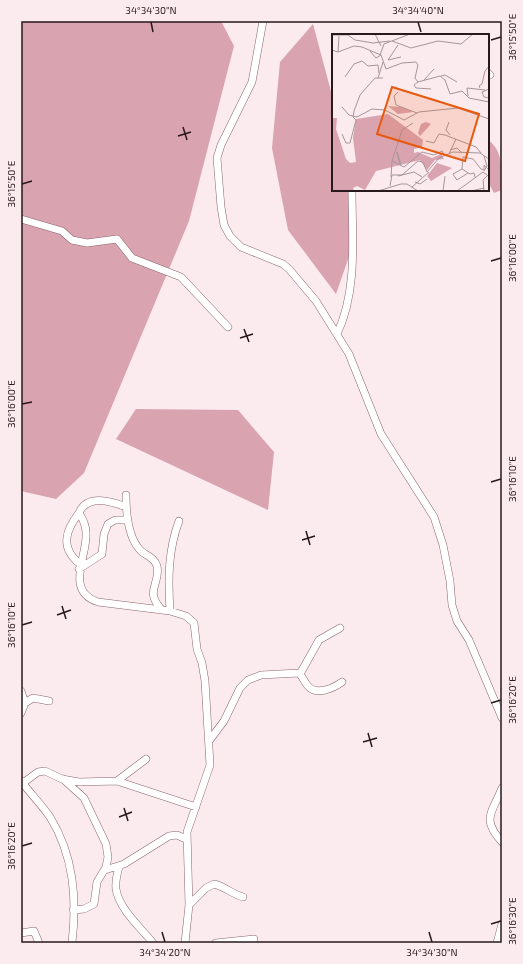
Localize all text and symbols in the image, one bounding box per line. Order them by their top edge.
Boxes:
text: 34°34'30"N [125,4,177,16]
text: 34°34'40"N [392,4,444,16]
text: 36°15'50"E [506,13,518,60]
inset map [332,34,489,191]
text: 36°15'50"E [5,160,17,207]
text: 36°16'00"E [506,234,518,282]
text: 36°16'00"E [5,380,17,428]
text: 36°16'10"E [506,456,518,502]
text: 36°16'10"E [5,602,17,648]
text: 36°16'20"E [506,676,518,724]
text: 36°16'20"E [5,822,17,870]
text: 36°16'30"E [506,897,518,945]
text: 34°34'20"N [139,946,191,958]
text: 34°34'30"N [406,946,458,958]

